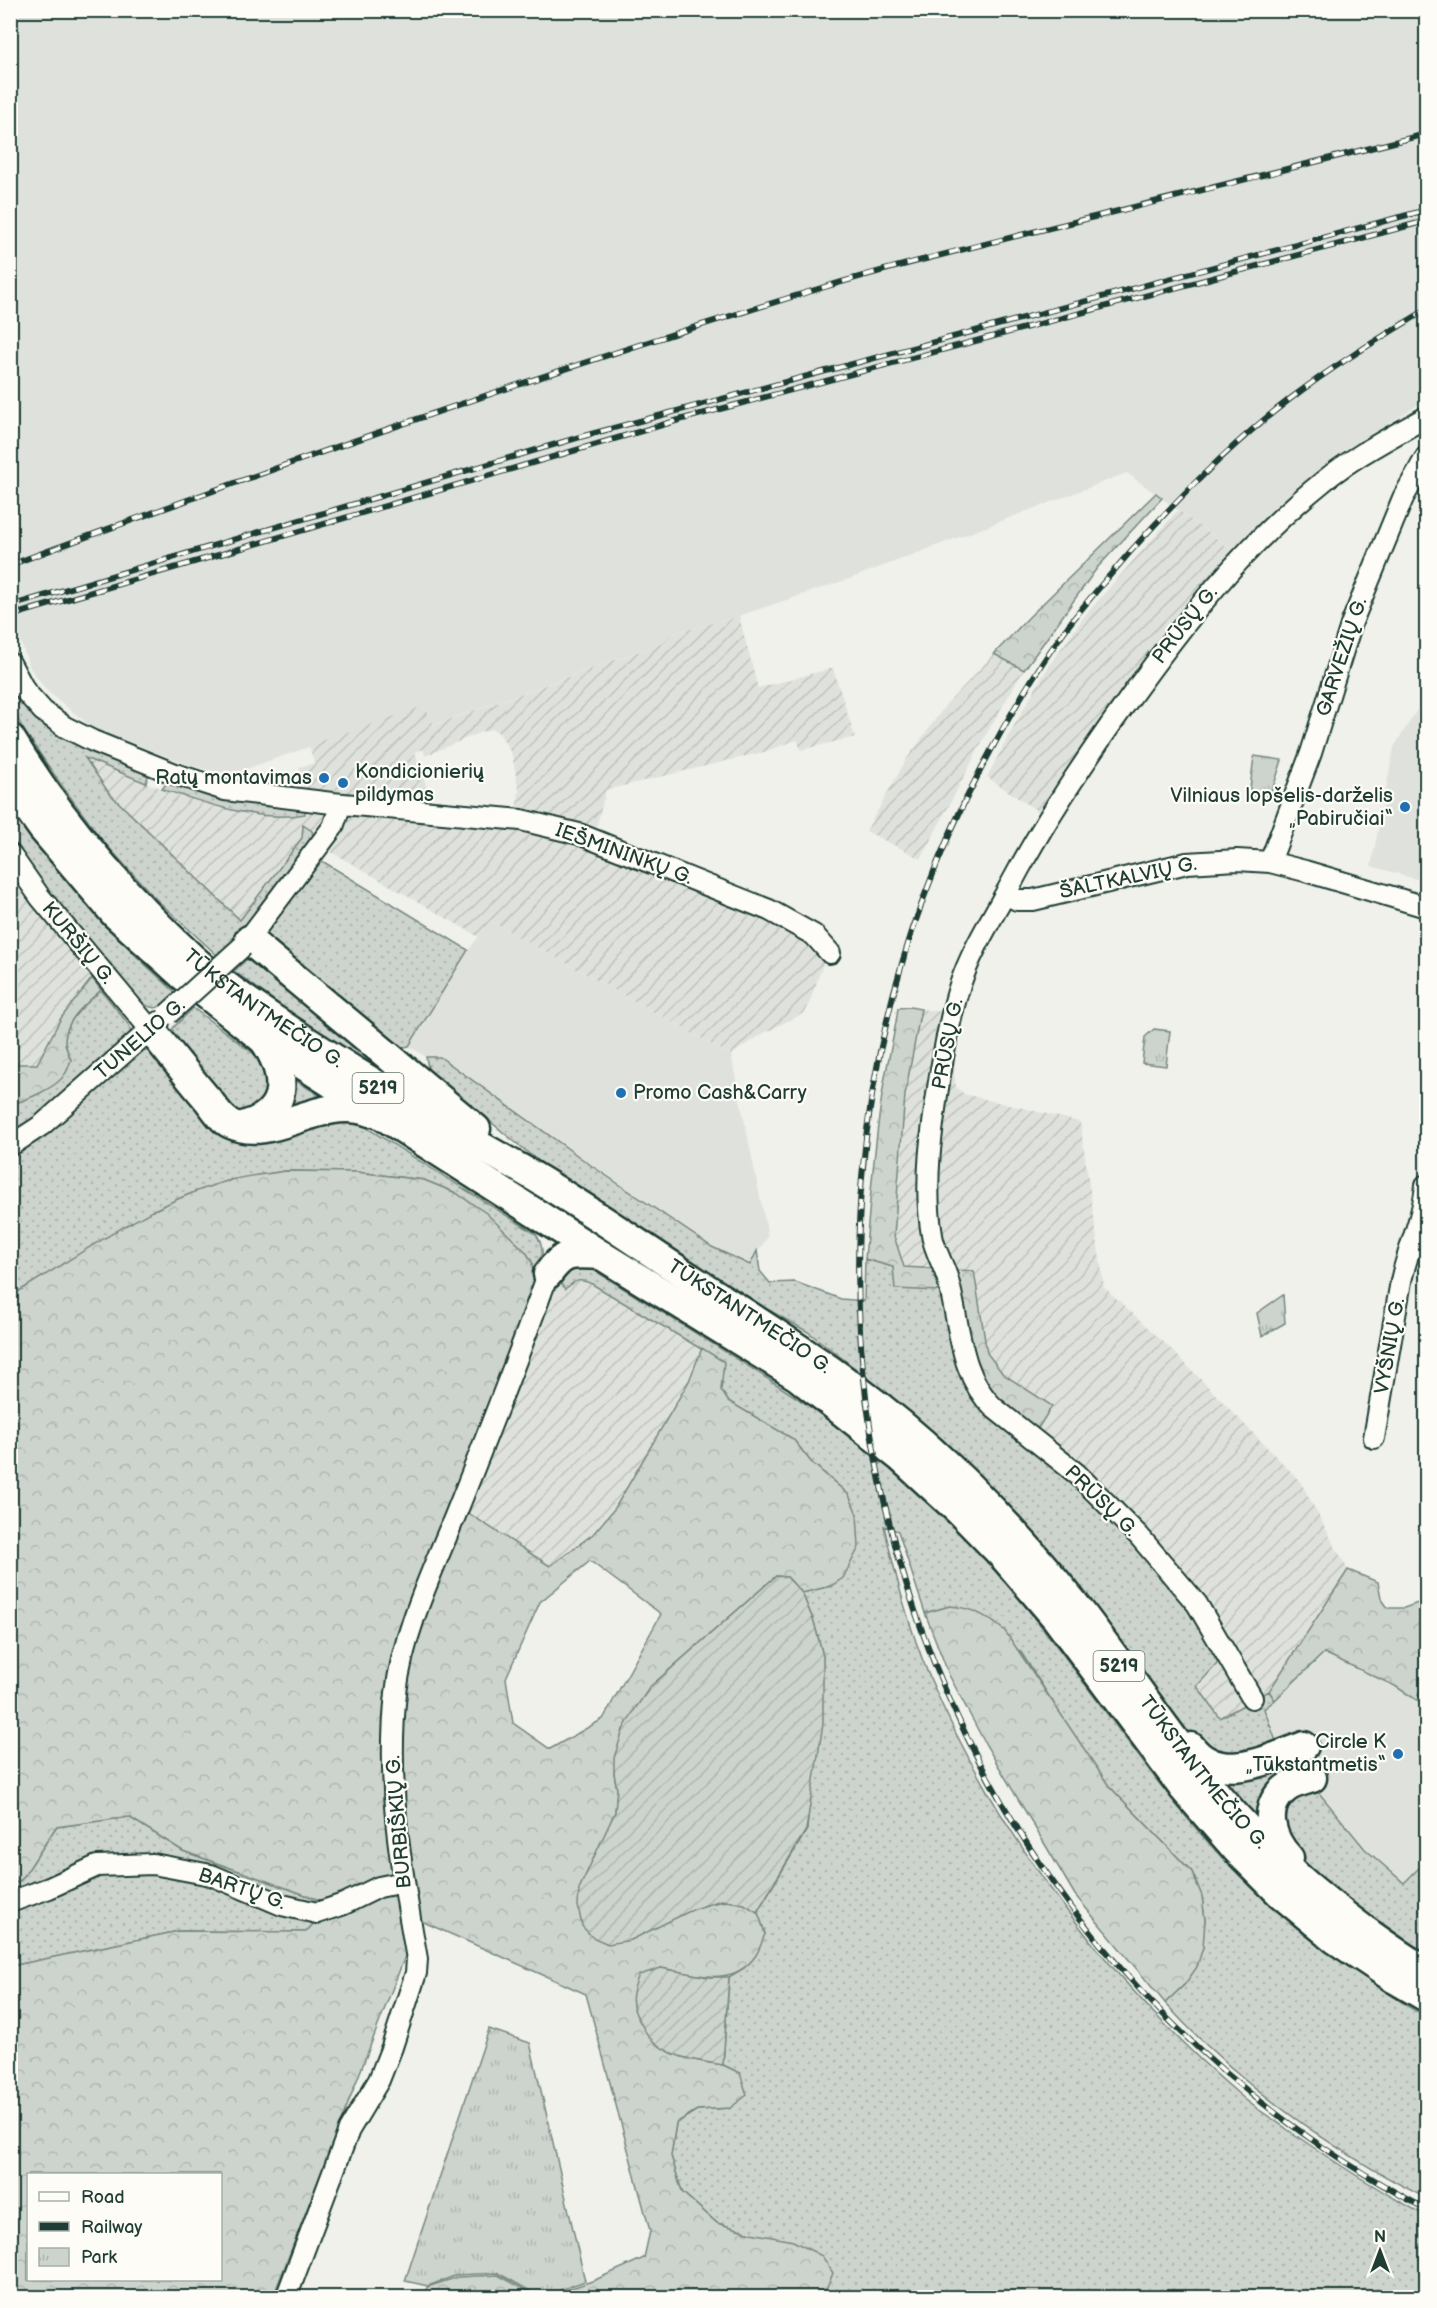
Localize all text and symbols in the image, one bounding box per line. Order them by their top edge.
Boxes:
street label: PRŪSŲ G. [1147,581,1223,669]
street label: GARVEŽIŲ G. [1311,594,1373,719]
place label: Kondicionierių pildymas [355,760,485,807]
place label: Ratų montavimas [155,766,312,790]
marker: Ratų montavimas [317,771,331,785]
marker: Kondicionierių pildymas [336,776,350,790]
place label: Vilniaus lopšelis-darželis „Pabiručiai“ [1170,784,1393,831]
marker: Vilniaus lopšelis-darželis „Pabiručiai“ [1398,800,1412,814]
street label: IEŠMININKŲ G. [552,817,696,890]
street label: ŠALTKALVIŲ G. [1057,851,1199,904]
street label: KURŠIŲ G. [37,896,120,989]
street label: TŪKSTANTMEČIO G. [178,944,348,1073]
street label: TUNELIO G. [90,993,190,1085]
street label: PRŪSŲ G. [927,996,969,1091]
road number: 5219 [352,1073,404,1103]
place label: Promo Cash&Carry [633,1081,807,1105]
marker: Promo Cash&Carry [614,1086,628,1100]
street label: TŪKSTANTMEČIO G. [663,1255,836,1379]
street label: VYŠNIŲ G. [1369,1296,1410,1396]
street label: PRŪSŲ G. [1060,1460,1143,1542]
road number: 5219 [1094,1651,1144,1681]
street label: TŪKSTANTMEČIO G. [1134,1691,1272,1854]
place label: Circle K „Tūkstantmetis“ [1245,1730,1386,1777]
marker: Circle K „Tūkstantmetis“ [1391,1747,1405,1761]
street label: BURBIŠKIŲ G. [380,1754,417,1890]
street label: BARTŲ G. [195,1863,289,1915]
legend [27,2173,222,2281]
text: Road [81,2187,125,2208]
text: Railway [81,2217,143,2238]
north arrow [1350,2221,1410,2281]
text: N [1374,2228,1386,2247]
text: Park [81,2247,117,2268]

